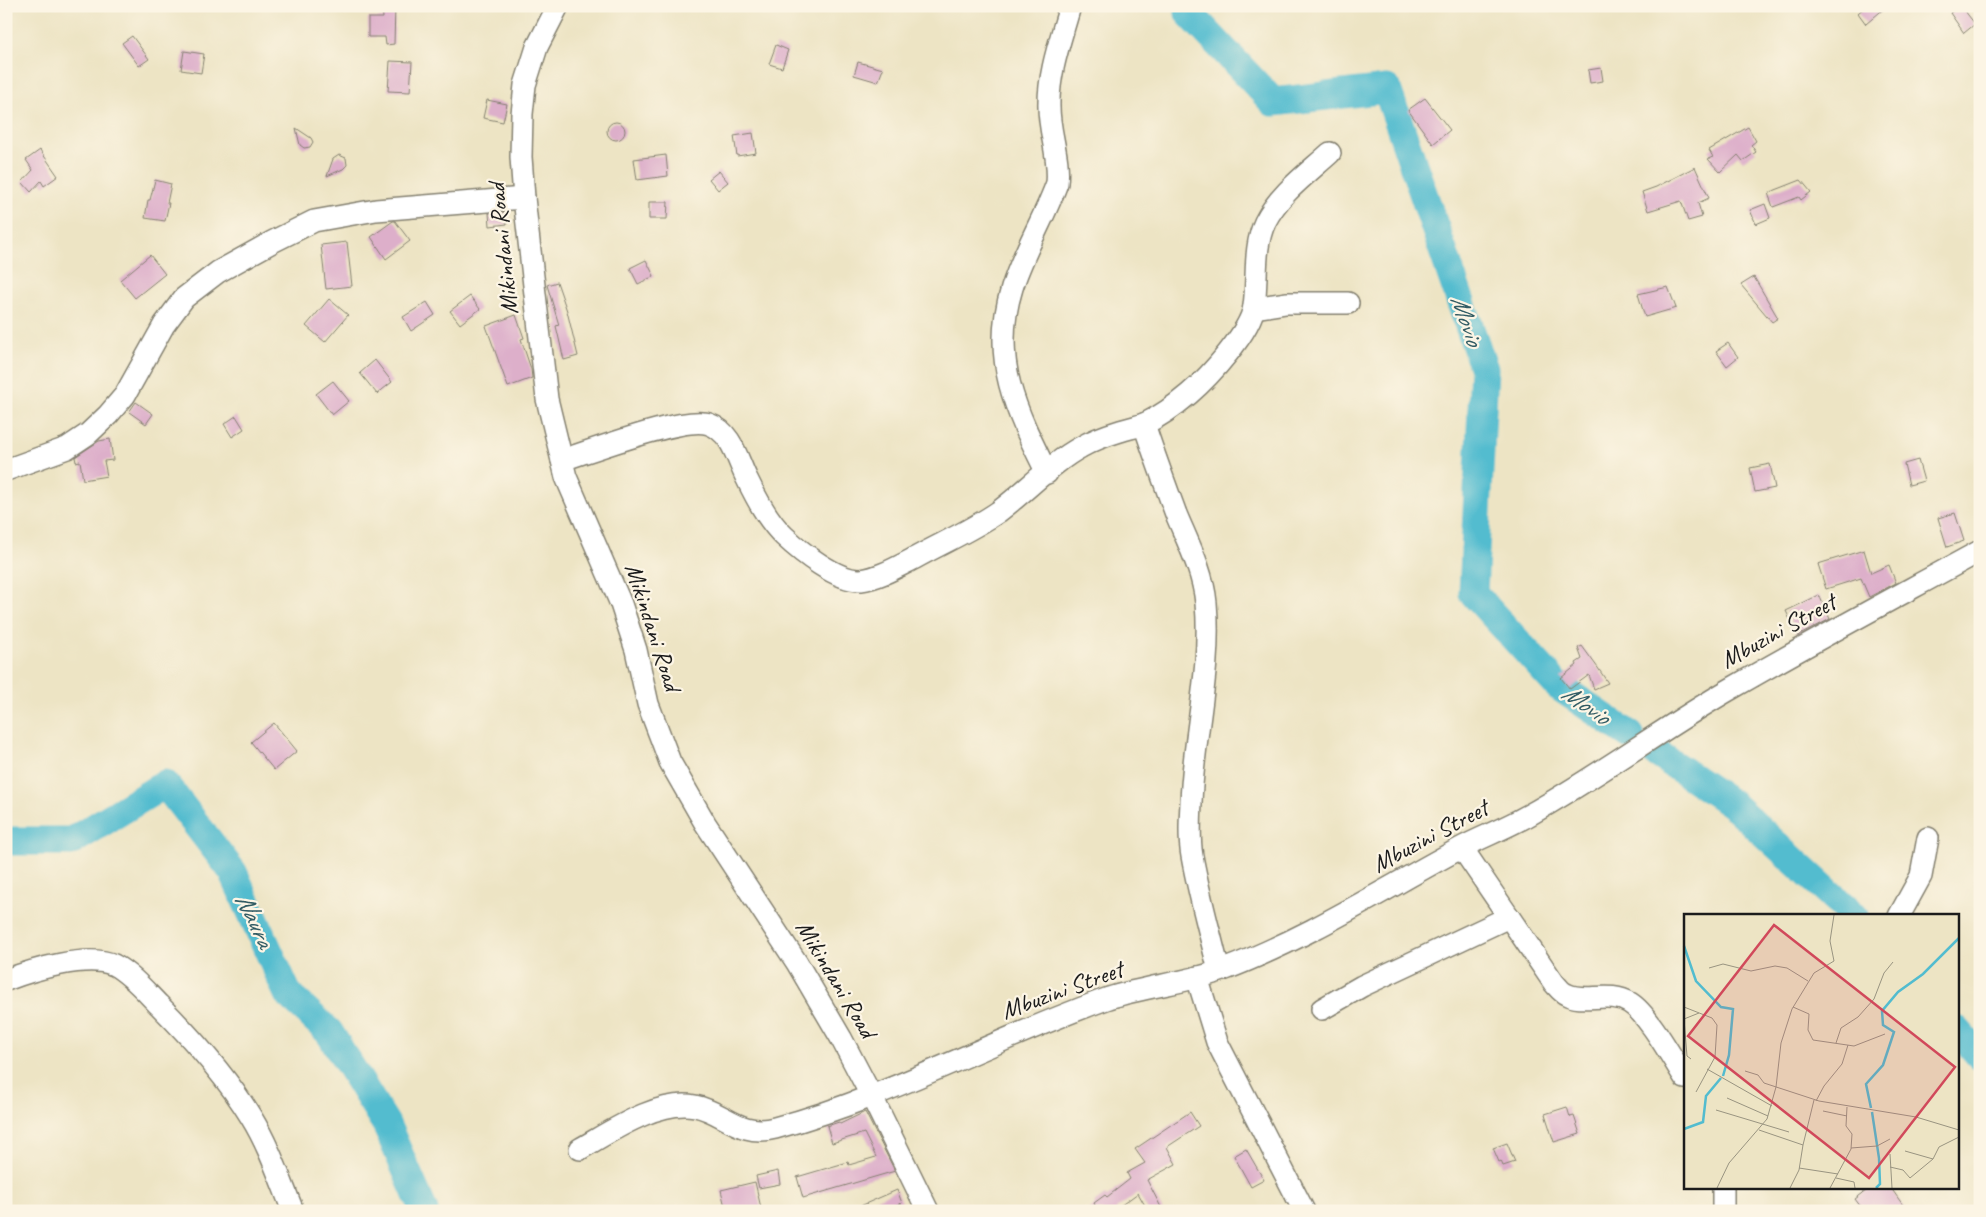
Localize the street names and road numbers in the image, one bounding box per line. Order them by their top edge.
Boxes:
street label: Mikindani Road [480,177,526,316]
street label: Mikindani Road [617,559,690,699]
street label: Mbuzini Street [1715,584,1845,676]
street label: Mbuzini Street [1366,790,1497,880]
street label: Mikindani Road [788,914,886,1047]
street label: Mbuzini Street [997,952,1131,1027]

